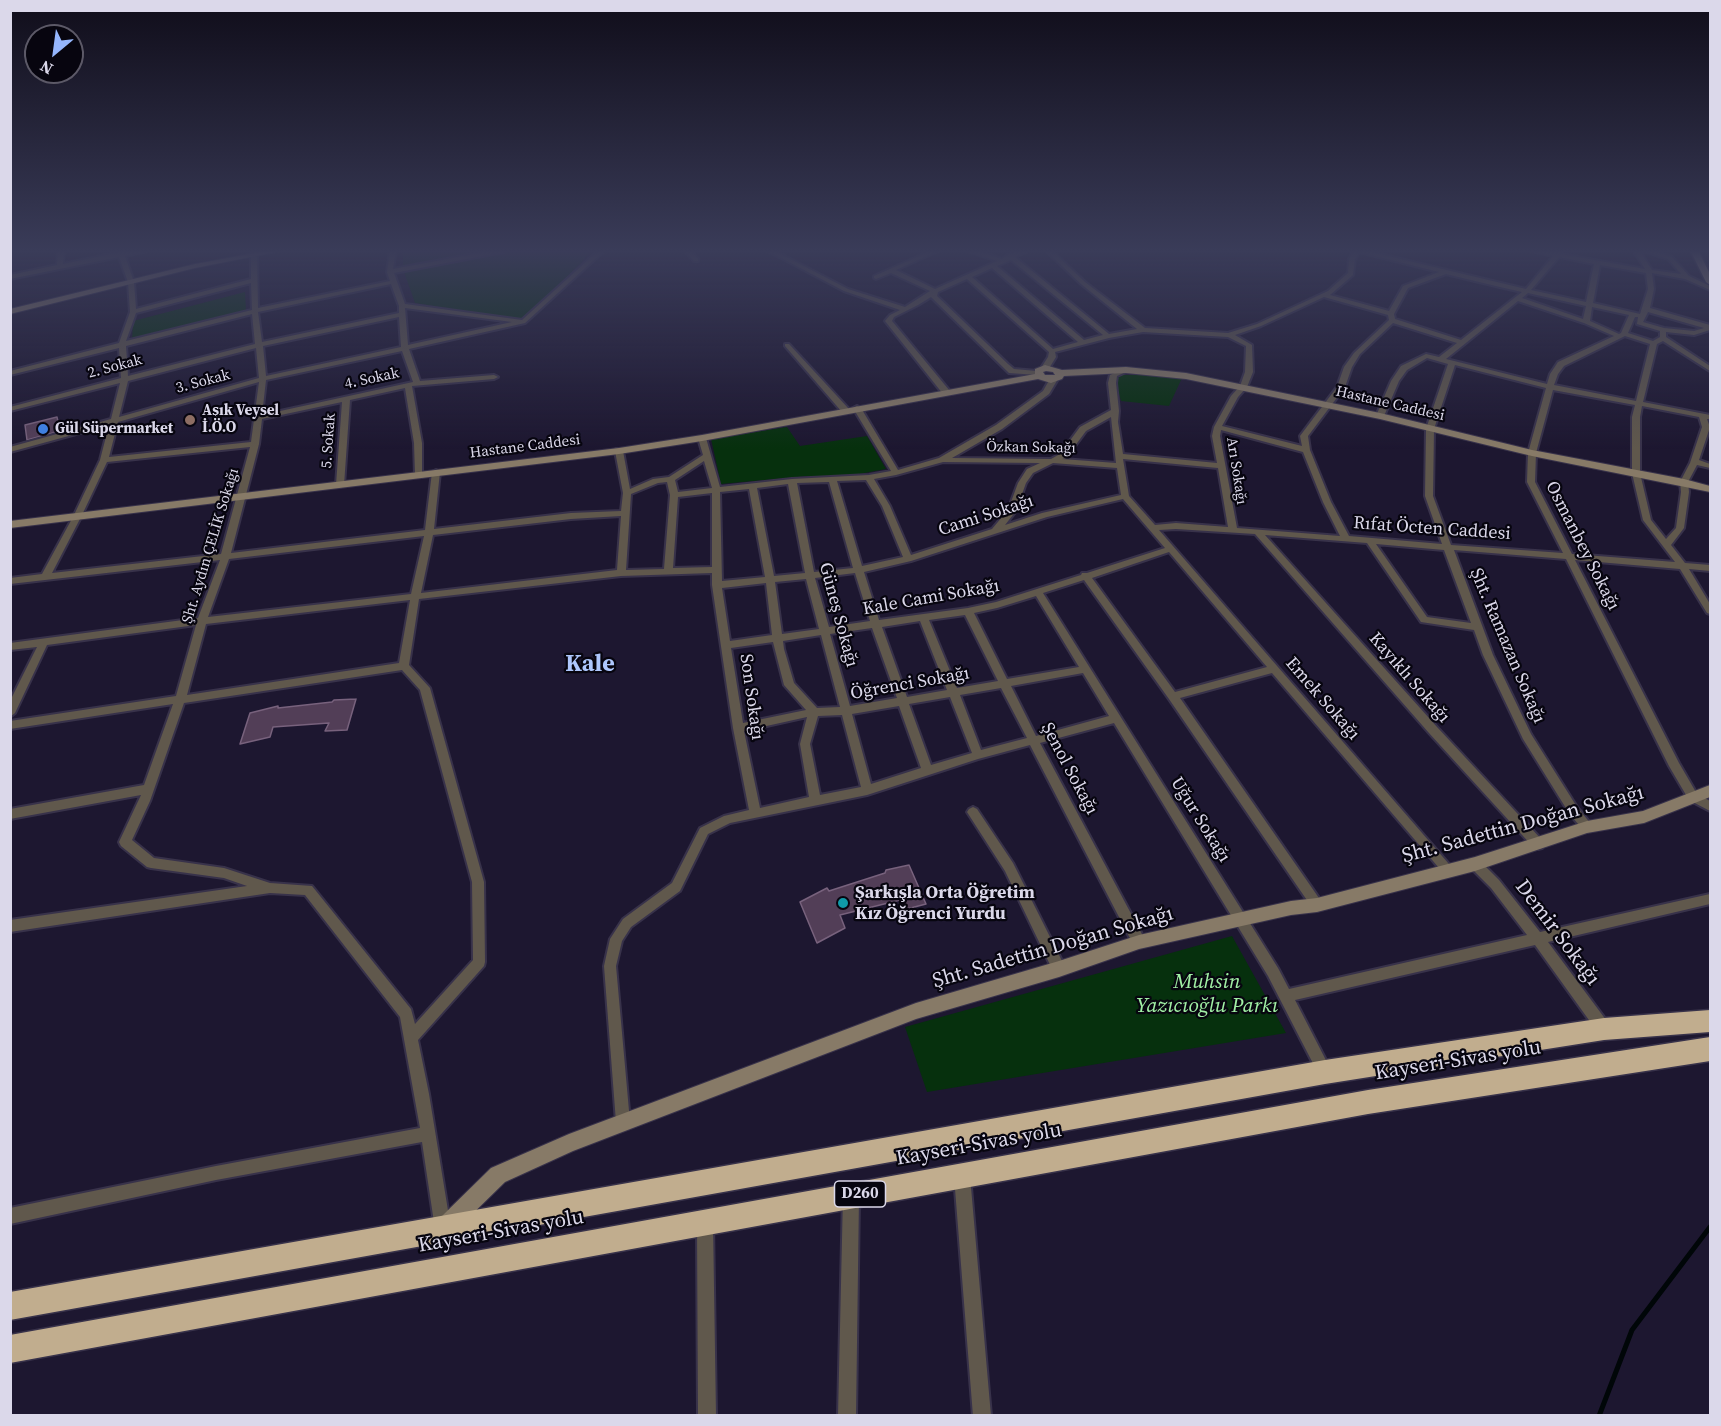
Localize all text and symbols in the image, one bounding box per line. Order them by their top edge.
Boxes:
north arrow [24,24,84,84]
text: N [36,56,57,80]
street label: 2. Sokak [86,351,144,383]
street label: 4. Sokak [343,364,401,394]
street label: 3. Sokak [174,366,232,398]
street label: Hastane Caddesi [1334,383,1446,425]
place label: Aşık Veysel İ.Ö.O [202,402,279,437]
marker: Aşık Veysel İ.Ö.O [183,413,197,427]
street label: 5. Sokak [318,413,340,469]
place label: Gül Süpermarket [55,420,173,438]
marker: Gül Süpermarket [36,422,50,436]
street label: Hastane Caddesi [469,431,581,463]
street label: Arı Sokağı [1222,436,1250,506]
street label: Özkan Sokağı [986,438,1076,458]
street label: Şht. Aydın ÇELİK Sokağı [179,466,243,626]
street label: Osmanbey Sokağı [1540,478,1624,614]
street label: Cami Sokağı [936,490,1036,542]
street label: Rıfat Öcten Caddesi [1353,513,1511,545]
street label: Güneş Sokağı [814,560,862,670]
street label: Şht. Ramazan Sokağı [1465,565,1549,727]
street label: Kale Cami Sokağı [861,575,1001,621]
street label: Kayıklı Sokağı [1364,628,1454,728]
district label: Kale [565,651,615,679]
street label: Son Sokağı [734,653,768,741]
street label: Emek Sokağı [1280,653,1364,745]
street label: Öğrenci Sokağı [849,663,971,705]
street label: Şenol Sokağı [1036,719,1102,819]
street label: Uğur Sokağı [1165,773,1235,867]
street label: Şht. Sadettin Doğan Sokağı [1399,781,1647,869]
street label: Demir Sokağı [1509,875,1605,991]
place label: Şarkışla Orta Öğretim Kız Öğrenci Yurdu [855,882,1035,924]
marker: Şarkışla Orta Öğretim Kız Öğrenci Yurdu [836,896,850,910]
street label: Şht. Sadettin Doğan Sokağı [930,902,1176,994]
park label: Muhsin Yazıcıoğlu Parkı [1136,970,1278,1020]
street label: Kayseri-Sivas yolu [1373,1035,1543,1087]
street label: Kayseri-Sivas yolu [894,1118,1064,1172]
road number: D260 [834,1181,886,1207]
street label: Kayseri-Sivas yolu [416,1205,586,1259]

